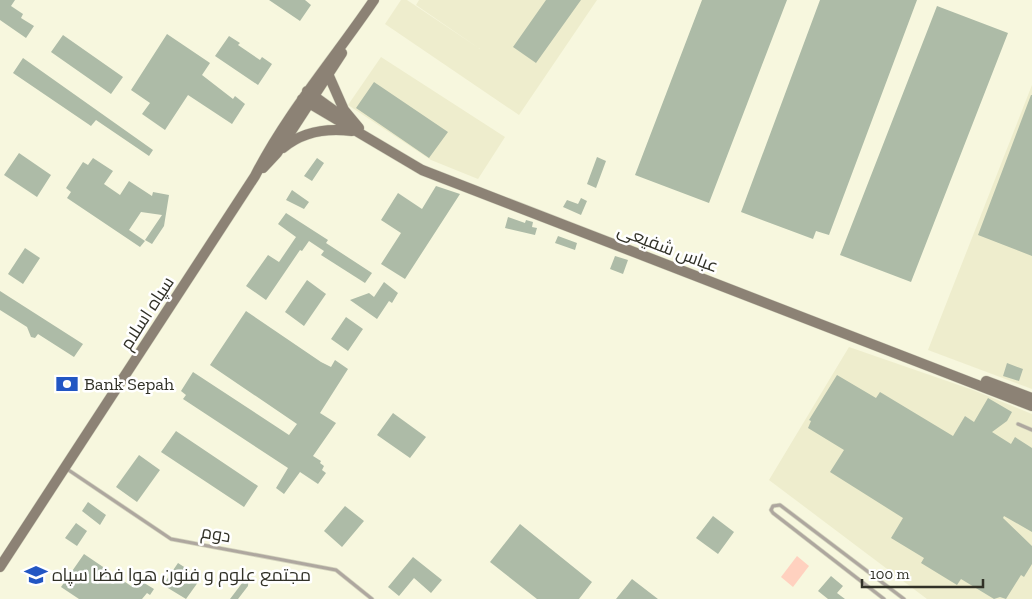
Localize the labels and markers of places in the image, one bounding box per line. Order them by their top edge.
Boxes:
bank icon: Bank Sepah [54,371,80,397]
place label: Bank Sepah [84,373,174,395]
school or university icon: مجتمع علوم و فنون هوا فضا سپاه [23,562,49,588]
place label: مجتمع علوم و فنون هوا فضا سپاه [52,564,311,587]

